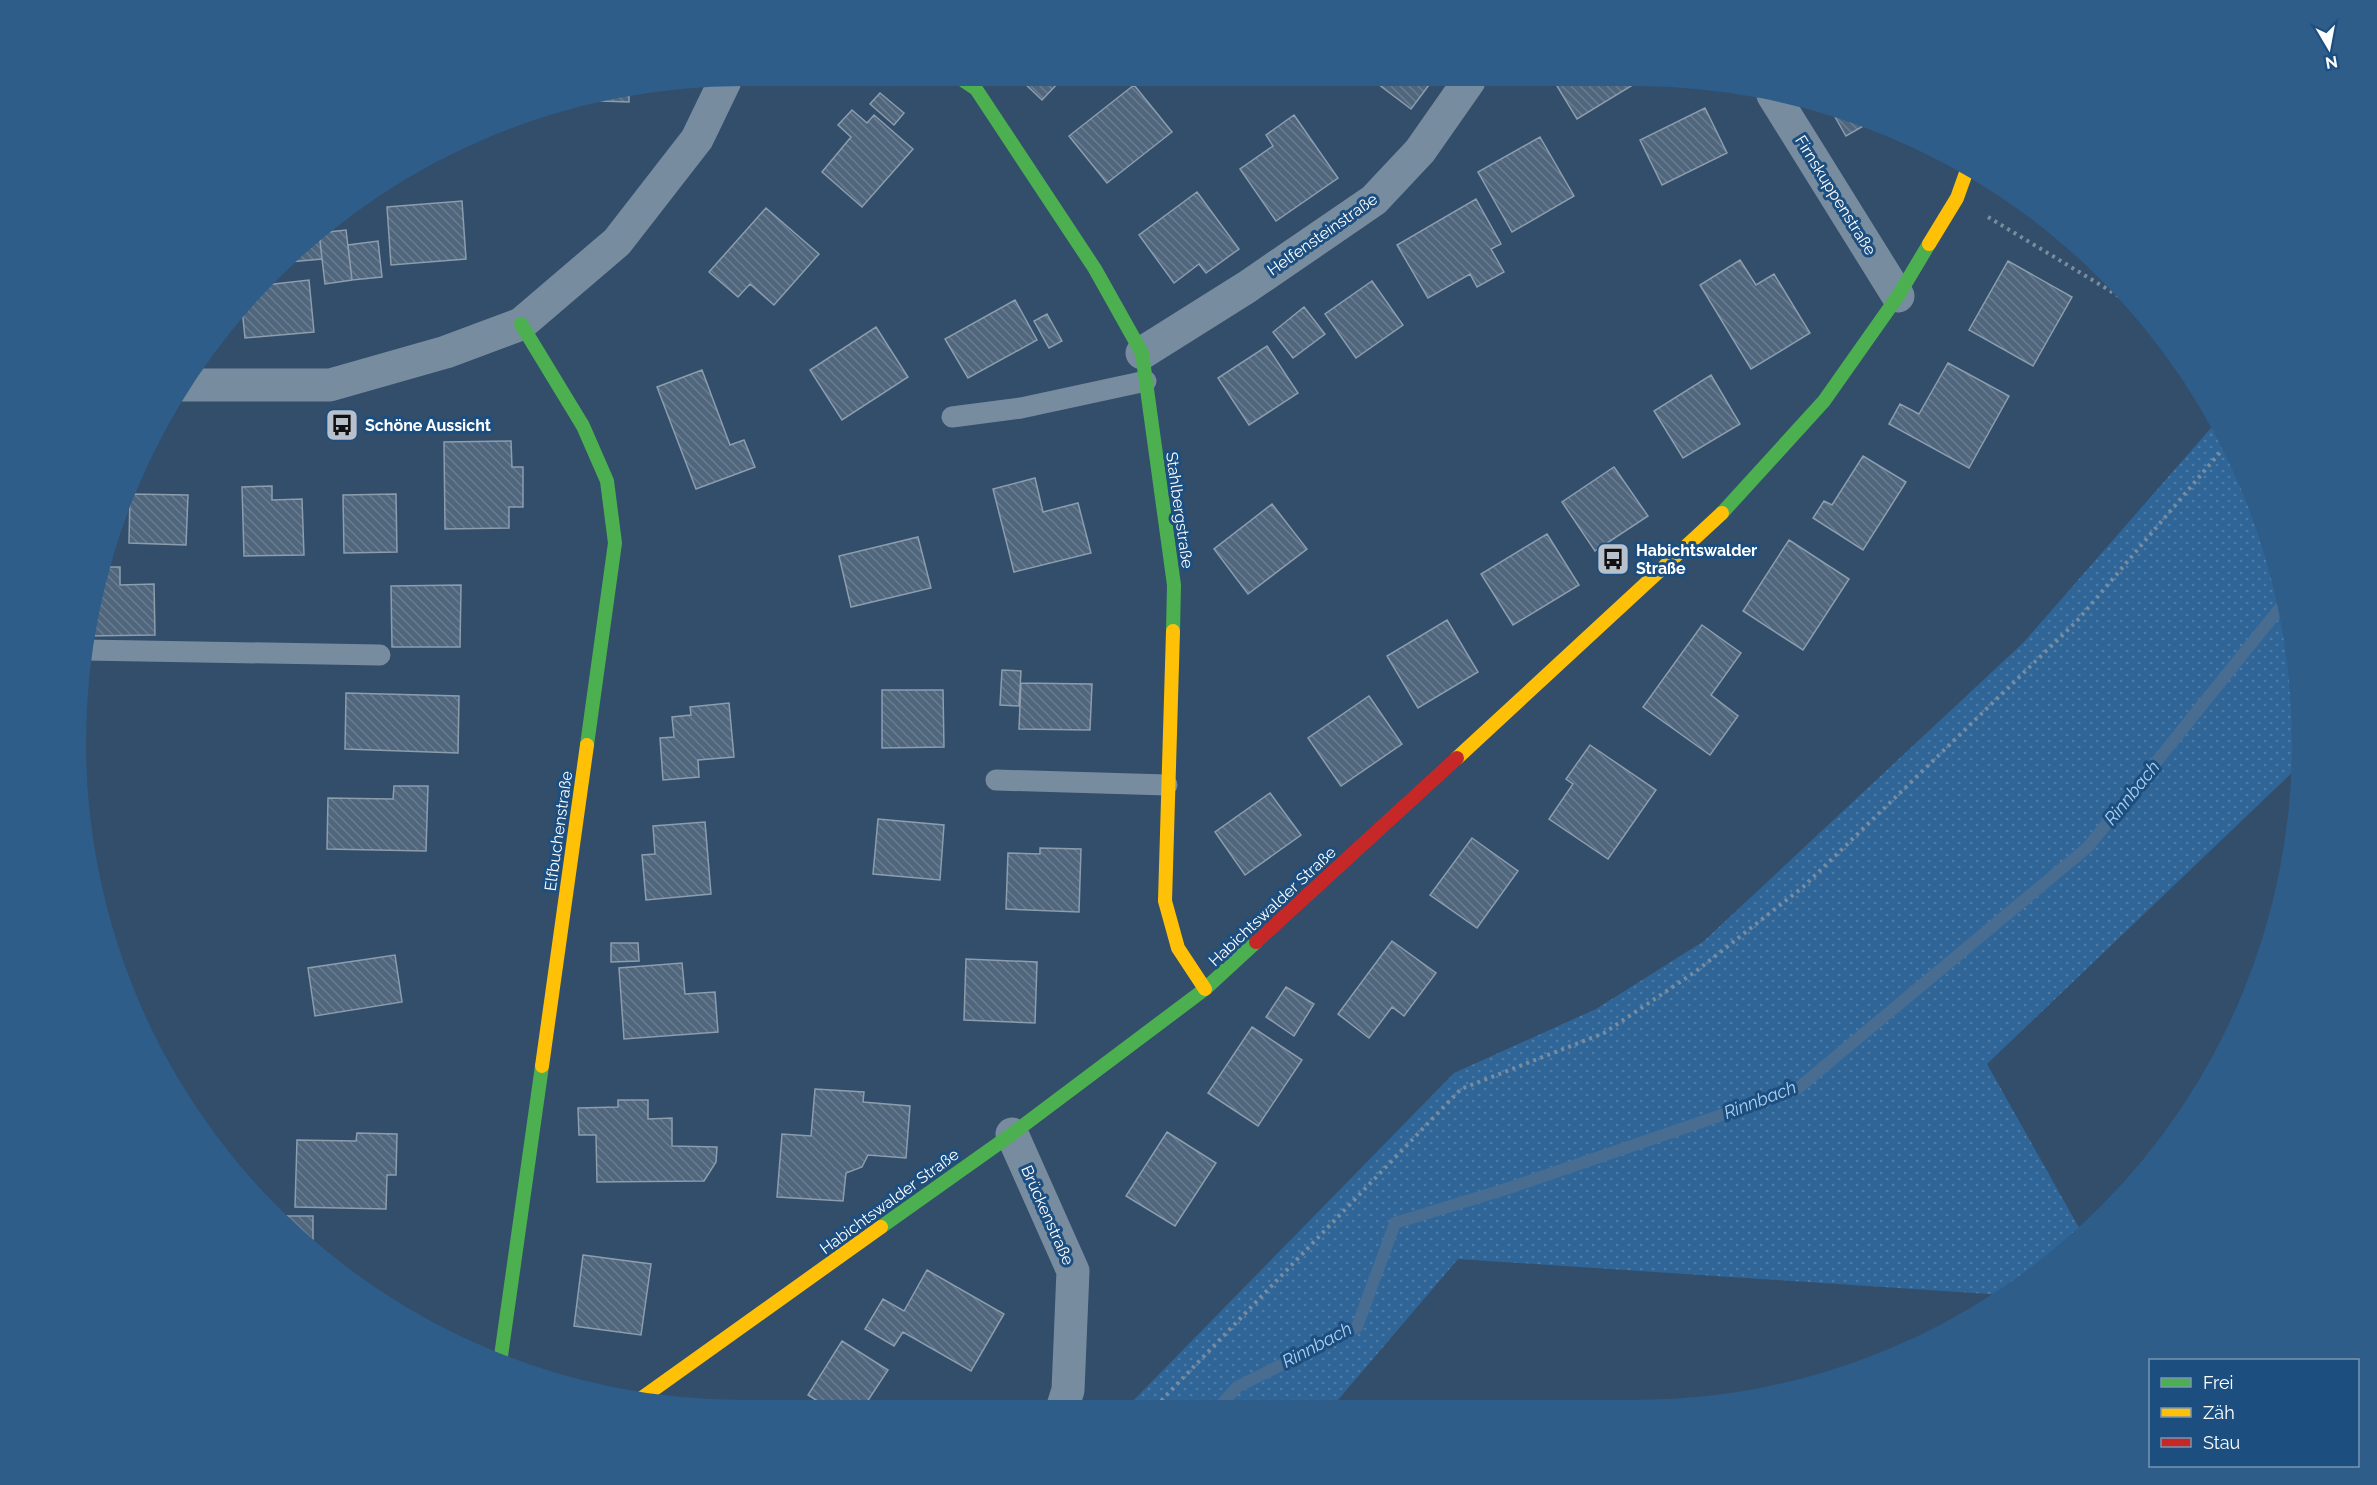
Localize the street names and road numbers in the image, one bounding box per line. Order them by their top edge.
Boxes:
street label: Firnskuppenstraße [1791,132,1880,259]
street label: Helfensteinstraße [1264,189,1381,279]
street label: Stahlbergstraße [1162,451,1197,570]
street label: Elfbuchenstraße [541,770,576,892]
street label: Habichtswalder Straße [1205,843,1340,970]
street label: Habichtswalder Straße [816,1145,962,1258]
street label: Brückenstraße [1017,1162,1078,1268]

